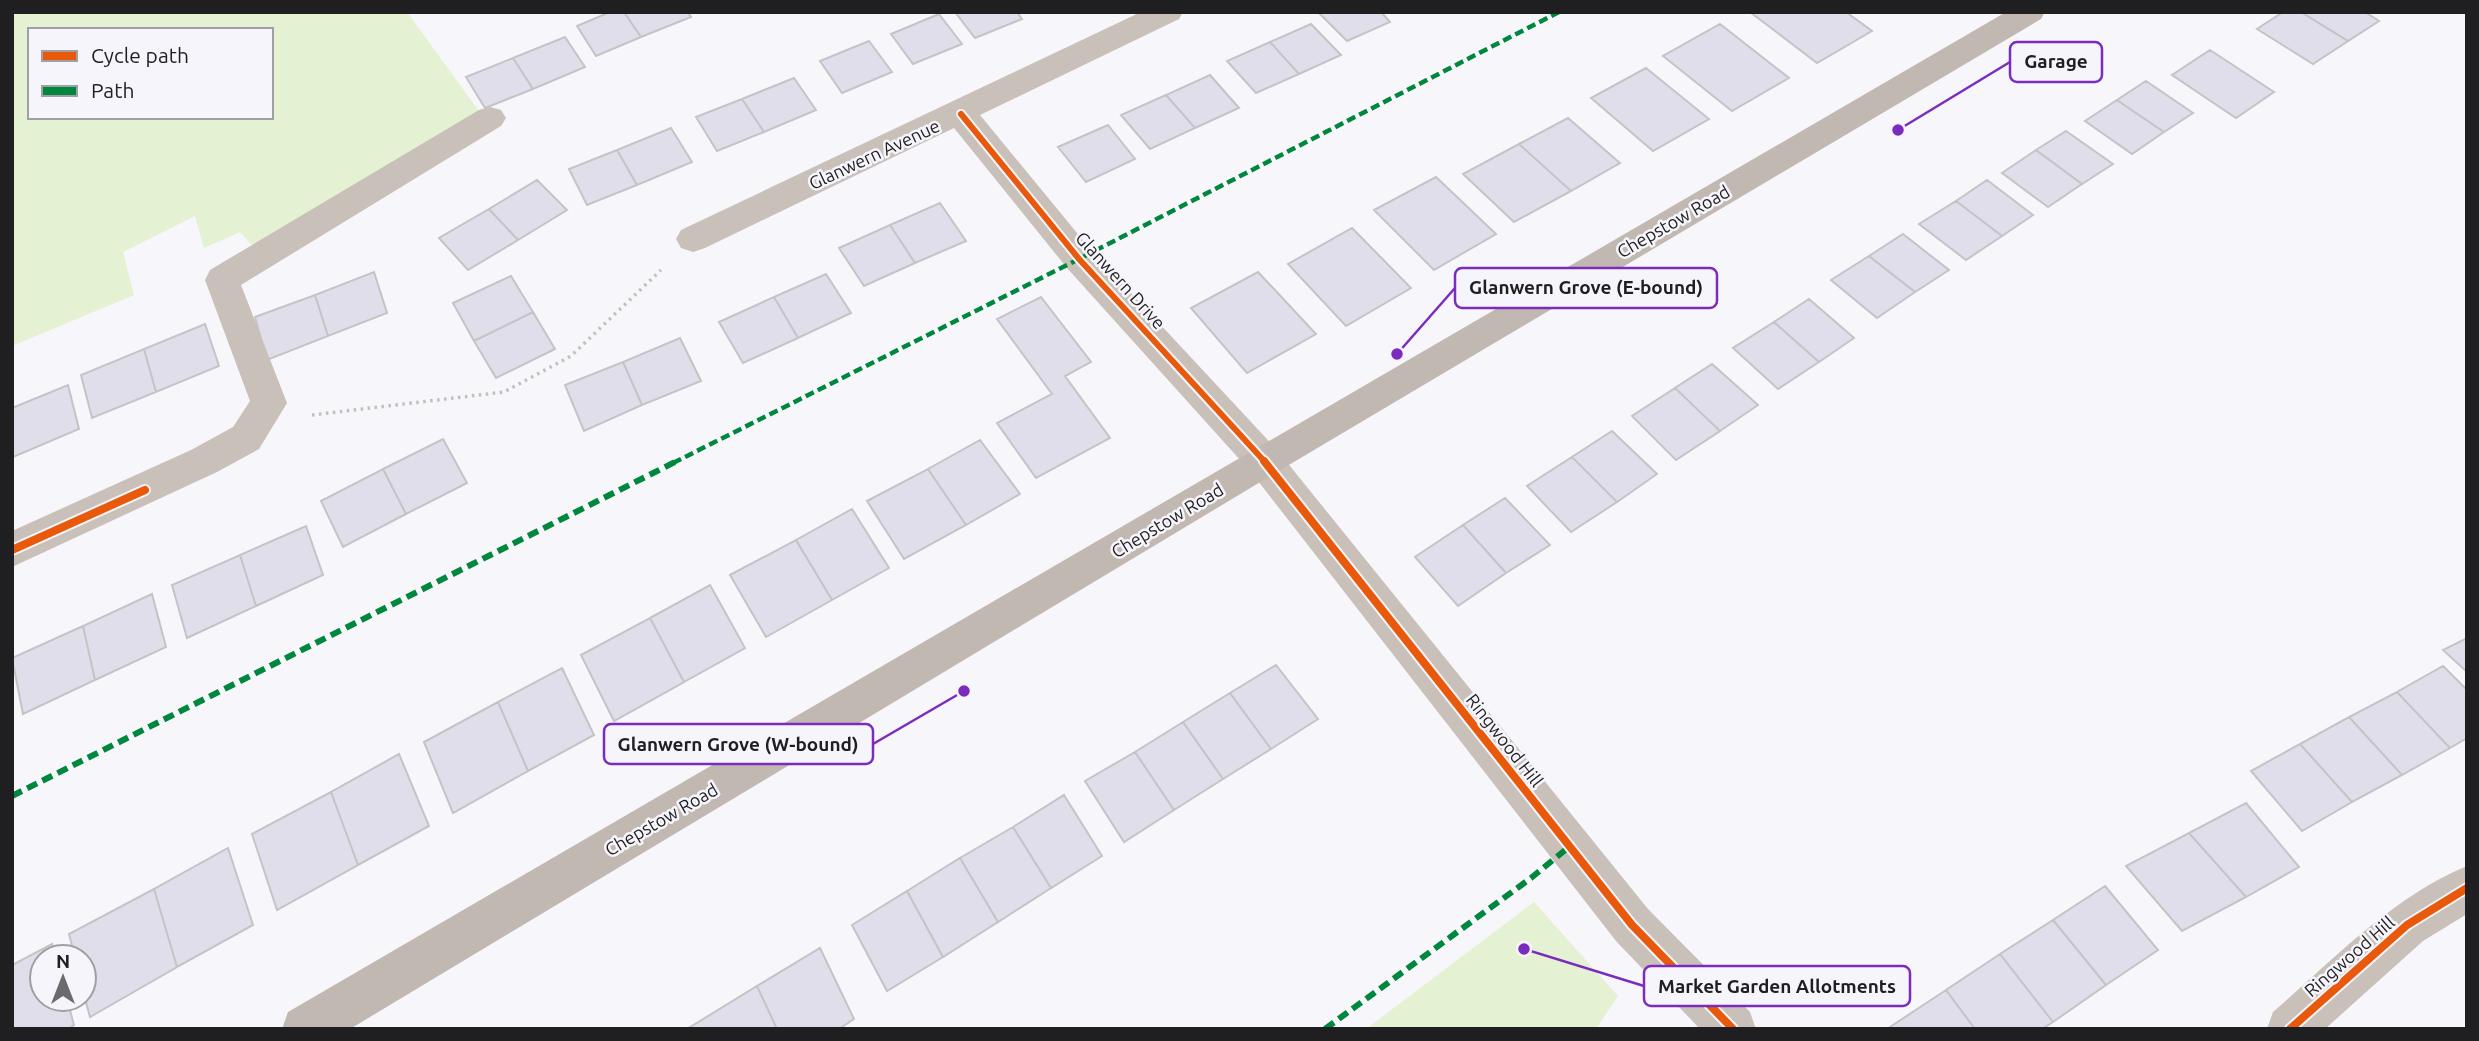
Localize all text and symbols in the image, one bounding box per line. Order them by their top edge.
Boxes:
legend [28,28,273,119]
callout: Garage [2010,42,2102,82]
text: Cycle path [91,43,189,67]
text: Garage [2024,50,2088,72]
text: Path [91,78,134,102]
street label: Glanwern Avenue [805,115,943,193]
street label: Chepstow Road [1613,181,1733,261]
street label: Glanwern Drive [1072,227,1170,333]
callout: Glanwern Grove (E-bound) [1455,268,1717,308]
text: Glanwern Grove (E-bound) [1469,276,1703,298]
street label: Chepstow Road [1108,479,1226,561]
street label: Ringwood Hill [1463,690,1548,791]
callout: Glanwern Grove (W-bound) [604,724,873,764]
text: Glanwern Grove (W-bound) [618,733,858,755]
street label: Chepstow Road [601,779,721,859]
street label: Ringwood Hill [2300,911,2398,1000]
north arrow [28,943,98,1013]
text: N [56,950,70,972]
callout: Market Garden Allotments [1644,966,1910,1006]
text: Market Garden Allotments [1658,975,1896,997]

